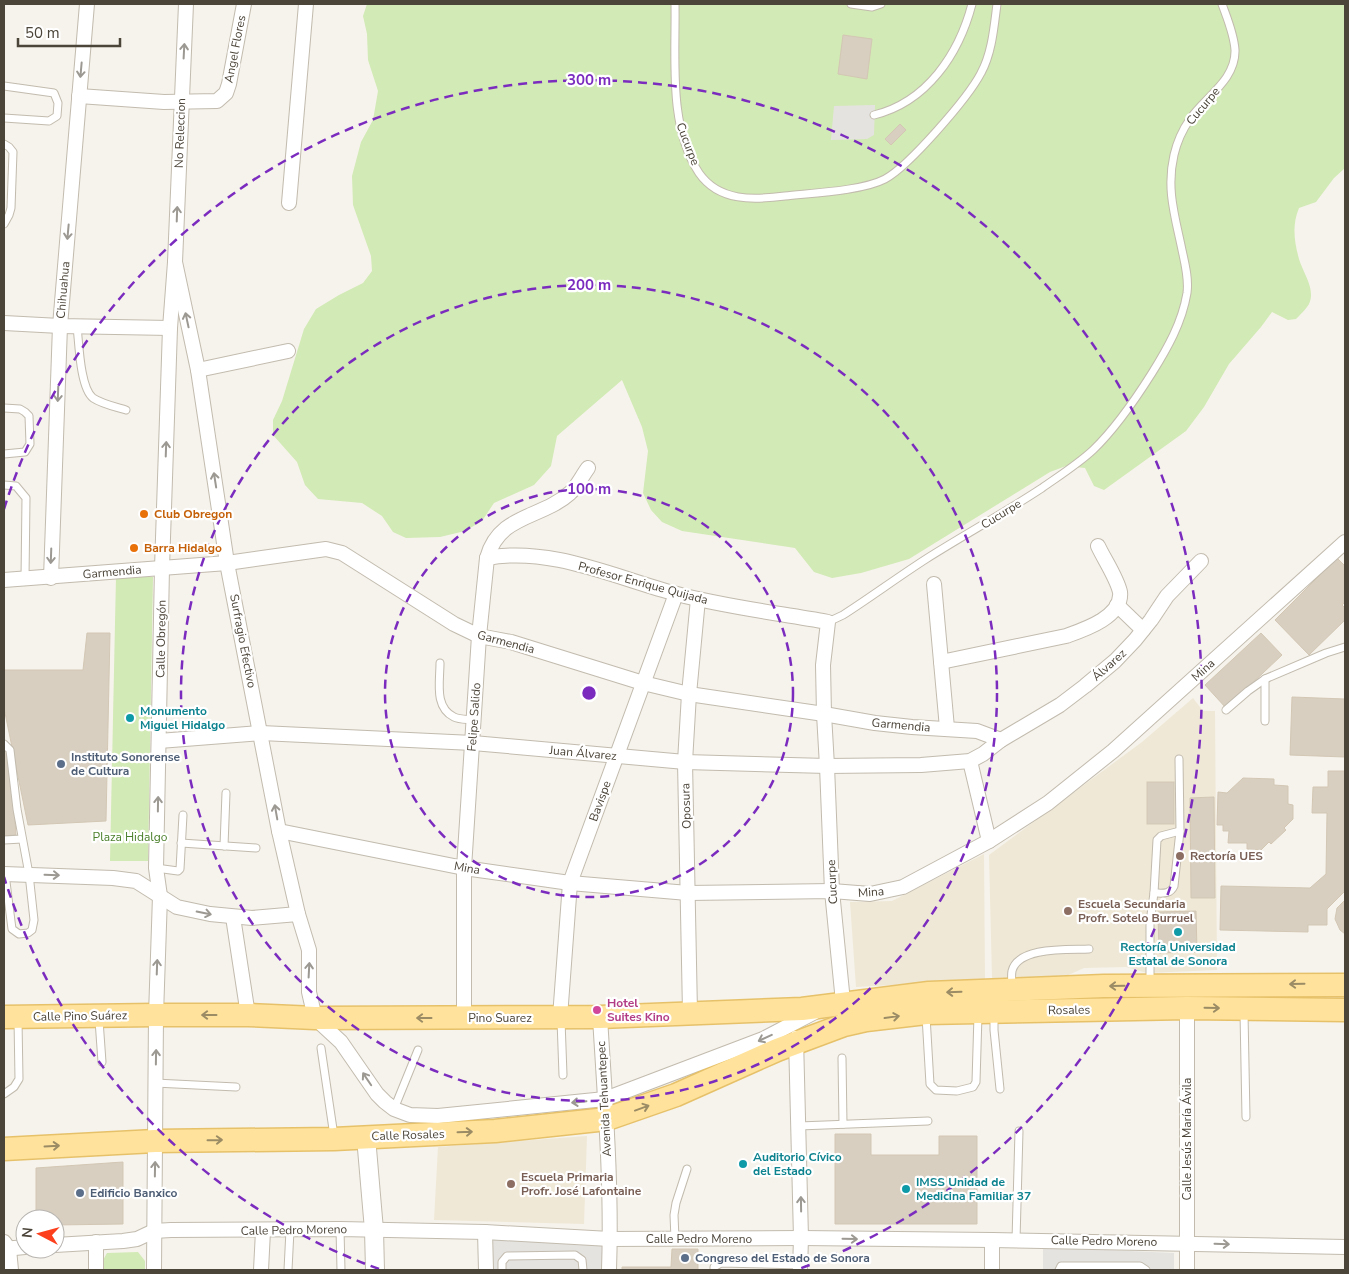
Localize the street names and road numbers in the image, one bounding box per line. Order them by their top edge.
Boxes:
street label: Angel Flores [221,14,249,84]
street label: Cucurpe [1183,84,1223,128]
street label: No Releccion [171,98,189,168]
street label: Cucurpe [673,120,703,168]
street label: Chihuahua [53,261,73,319]
street label: Cucurpe [978,495,1024,533]
street label: Profesor Enrique Quijada [576,558,710,608]
street label: Garmendia [82,561,142,583]
street label: Surfragio Efectivo [226,593,260,690]
street label: Calle Obregón [152,600,170,678]
street label: Garmendia [475,627,537,657]
street label: Álvarez [1089,645,1130,685]
street label: Mina [1188,655,1218,685]
street label: Felipe Salido [464,682,484,752]
street label: Garmendia [871,714,931,736]
street label: Juan Álvarez [548,742,618,764]
street label: Bavispe [585,778,615,824]
street label: Oposura [677,783,695,829]
street label: Mina [453,858,481,878]
street label: Cucurpe [823,859,841,905]
street label: Mina [857,883,885,901]
street label: Rosales [1048,1002,1091,1018]
street label: Calle Pino Suárez [33,1007,128,1025]
street label: Pino Suarez [468,1010,532,1026]
street label: Avenida Tehuantepec [593,1040,615,1157]
street label: Calle Jesús María Ávila [1179,1078,1195,1200]
street label: Calle Rosales [371,1126,445,1144]
street label: Calle Pedro Moreno [241,1221,348,1239]
street label: Calle Pedro Moreno [646,1231,753,1247]
street label: Calle Pedro Moreno [1051,1232,1158,1250]

